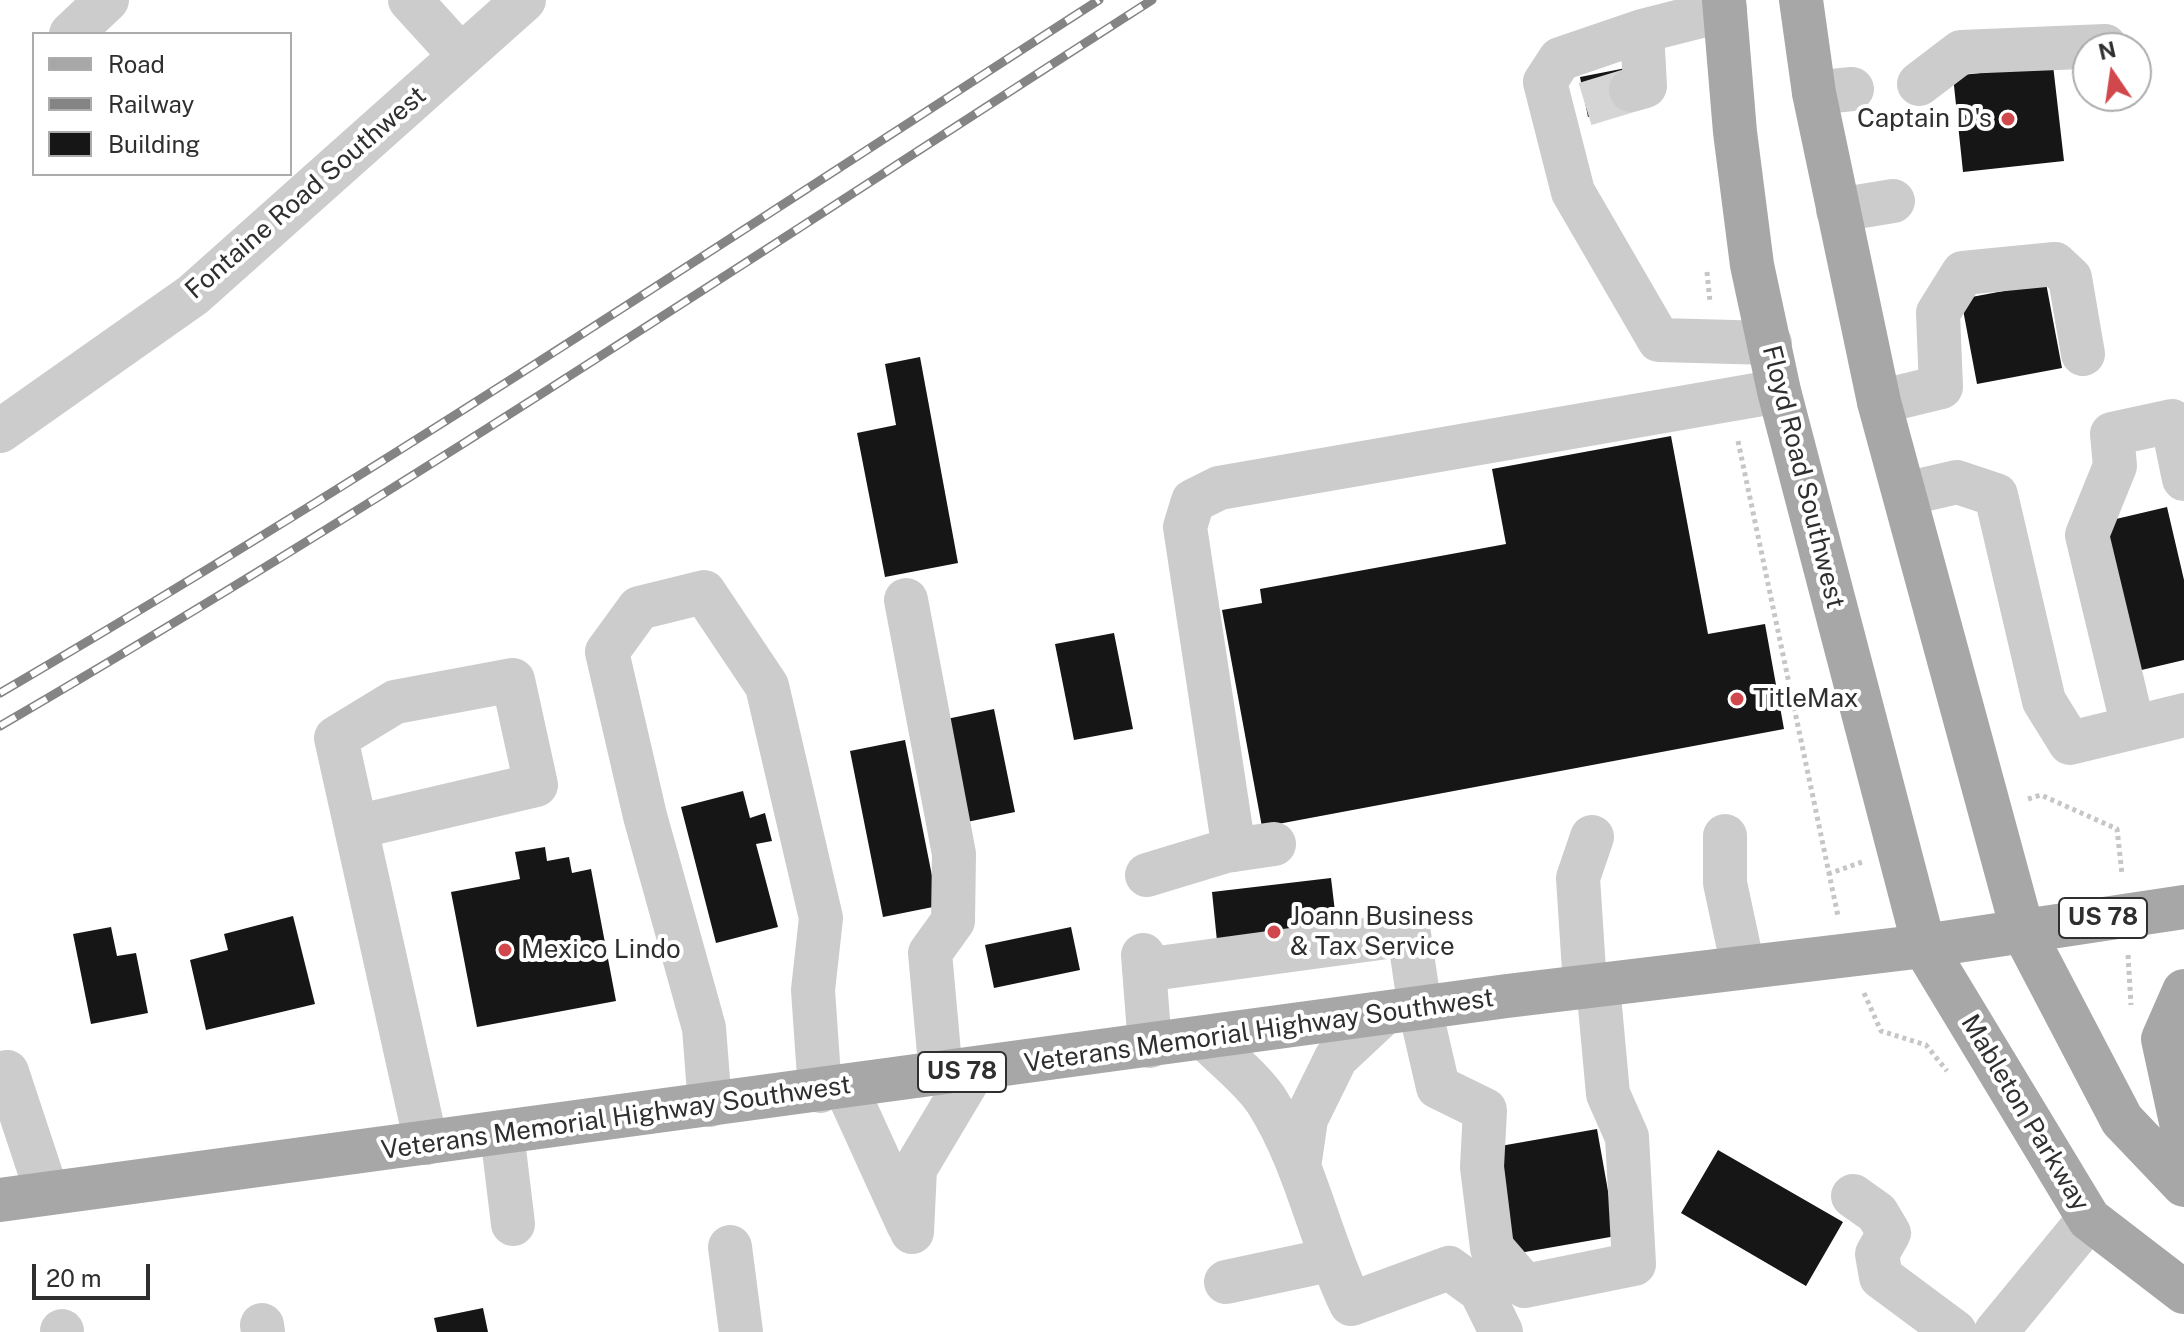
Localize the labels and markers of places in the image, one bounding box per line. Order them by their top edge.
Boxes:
place label: Captain D's [1857,103,1992,135]
marker: Captain D's [1999,110,2017,128]
place label: TitleMax [1753,683,1858,715]
marker: TitleMax [1728,690,1746,708]
place label: Joann Business & Tax Service [1290,901,1474,962]
marker: Joann Business & Tax Service [1265,923,1283,941]
place label: Mexico Lindo [521,934,681,966]
marker: Mexico Lindo [496,941,514,959]

